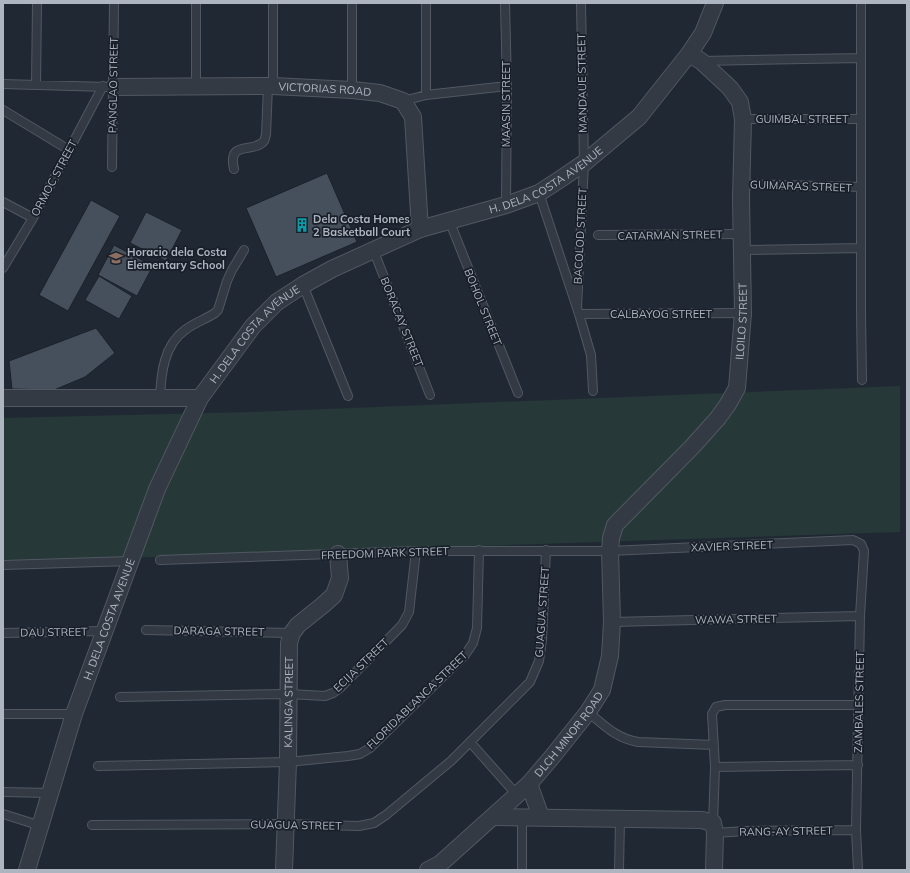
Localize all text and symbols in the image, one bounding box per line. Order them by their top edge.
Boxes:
street label: MANDAUE STREET [574,33,590,133]
street label: PANGLAO STREET [105,36,121,133]
street label: MAASIN STREET [499,60,513,147]
street label: VICTORIAS ROAD [278,79,372,99]
street label: GUIMBAL STREET [755,112,849,126]
street label: ORMOC STREET [28,137,80,219]
street label: H. DELA COSTA AVENUE [487,143,606,216]
street label: GUIMARAS STREET [750,177,853,195]
street label: BACOLOD STREET [570,187,590,285]
place label: Dela Costa Homes 2 Basketball Court [313,212,410,239]
building icon: Dela Costa Homes 2 Basketball Court [294,217,310,233]
street label: CATARMAN STREET [617,227,723,243]
place label: Horacio dela Costa Elementary School [127,245,227,272]
school or university icon: Horacio dela Costa Elementary School [108,250,124,266]
street label: BOHOL STREET [461,266,505,348]
street label: BORACAY STREET [378,275,427,369]
street label: H. DELA COSTA AVENUE [206,282,302,386]
street label: ILOILO STREET [732,282,750,360]
street label: CALBAYOG STREET [610,307,712,321]
street label: XAVIER STREET [691,538,774,554]
street label: FREEDOM PARK STREET [321,544,450,562]
street label: H. DELA COSTA AVENUE [80,556,138,682]
street label: GUAGUA STREET [532,566,552,658]
street label: WAWA STREET [695,611,778,627]
street label: DARAGA STREET [173,623,265,639]
street label: DAU STREET [20,624,88,640]
street label: ECIJA STREET [330,635,392,695]
street label: FLORIDABLANCA STREET [364,648,471,752]
street label: ZAMBALES STREET [851,651,867,753]
street label: KALINGA STREET [281,656,296,748]
street label: DLCH MINOR ROAD [531,689,606,780]
street label: GUAGUA STREET [250,817,342,833]
street label: RANG-AY STREET [739,823,833,839]

